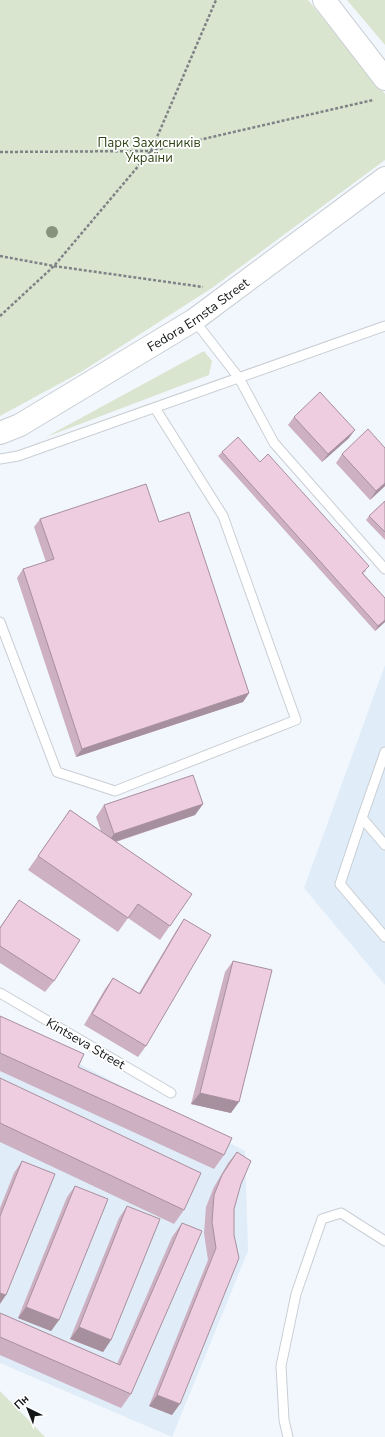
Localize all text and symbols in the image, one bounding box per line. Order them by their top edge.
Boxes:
park label: Парк Захисників України [97,134,201,167]
street label: Fedora Ernsta Street [144,274,253,356]
street label: Kintseva Street [43,1014,129,1074]
north arrow [8,1389,48,1429]
text: Пн [11,1391,32,1413]

